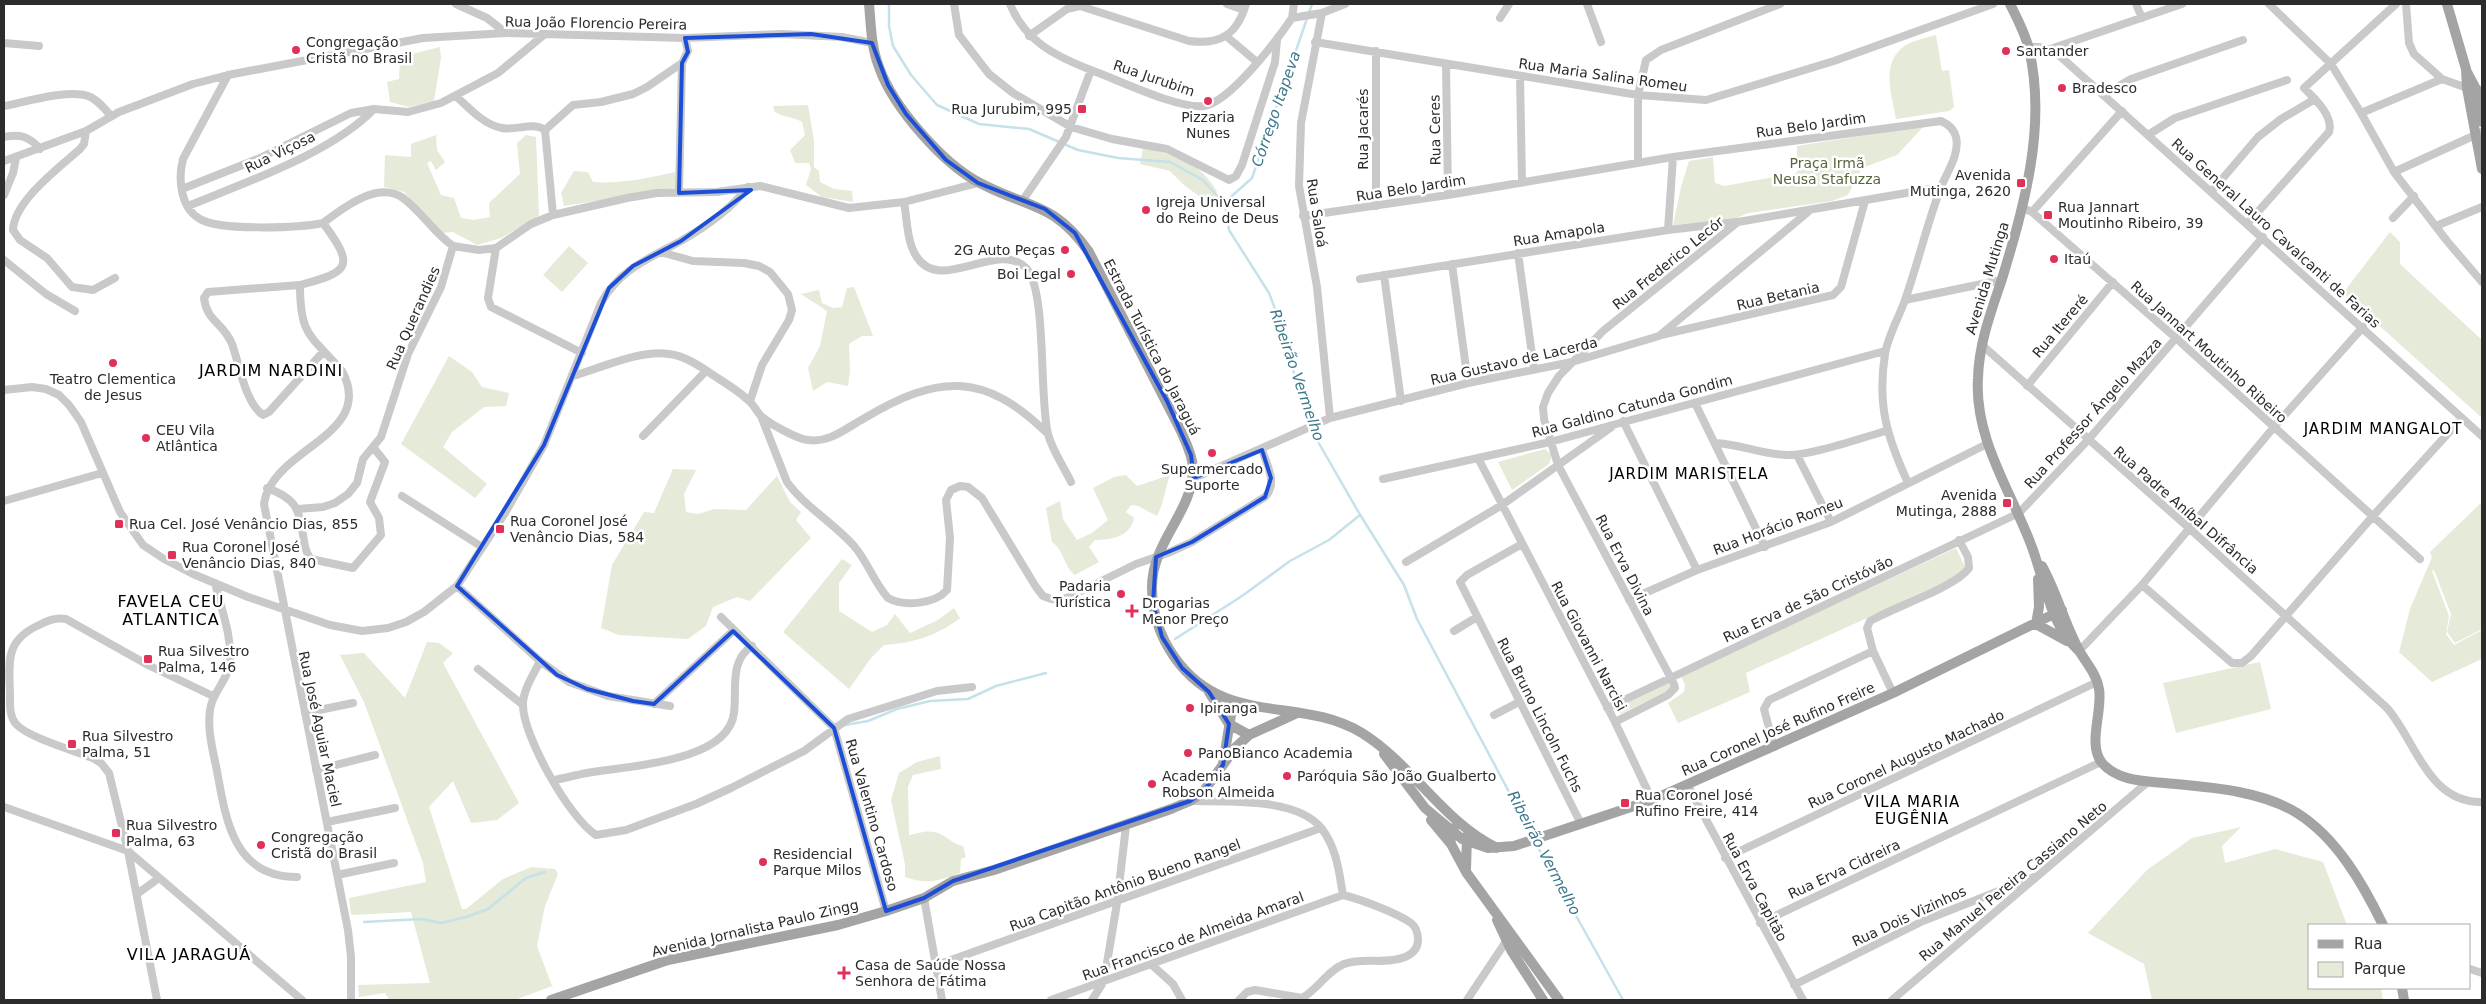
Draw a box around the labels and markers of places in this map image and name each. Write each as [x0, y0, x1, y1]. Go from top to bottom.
place label: Congregação Cristã no Brasil [306, 34, 412, 66]
place label: Santander [2016, 43, 2089, 59]
marker: Congregação Cristã no Brasil [290, 44, 302, 56]
marker: Santander [2000, 45, 2012, 57]
place label: Bradesco [2072, 80, 2137, 96]
marker: Bradesco [2056, 82, 2068, 94]
marker: Pizzaria Nunes [1202, 95, 1214, 107]
place label: Rua Jurubim, 995 [951, 101, 1072, 117]
marker: Rua Jurubim, 995 [1076, 103, 1088, 115]
place label: Pizzaria Nunes [1181, 109, 1235, 141]
place label: Avenida Mutinga, 2620 [1910, 167, 2011, 199]
marker: Avenida Mutinga, 2620 [2015, 177, 2027, 189]
place label: Igreja Universal do Reino de Deus [1156, 194, 1279, 226]
place label: Rua Jannart Moutinho Ribeiro, 39 [2058, 199, 2203, 231]
marker: Igreja Universal do Reino de Deus [1140, 204, 1152, 216]
marker: Rua Jannart Moutinho Ribeiro, 39 [2042, 209, 2054, 221]
place label: 2G Auto Peças [954, 242, 1055, 258]
marker: 2G Auto Peças [1059, 244, 1071, 256]
place label: Itaú [2064, 251, 2091, 267]
marker: Itaú [2048, 253, 2060, 265]
place label: Boi Legal [997, 266, 1061, 282]
marker: Boi Legal [1065, 268, 1077, 280]
marker: Teatro Clementica de Jesus [107, 357, 119, 369]
place label: Teatro Clementica de Jesus [49, 371, 176, 403]
place label: CEU Vila Atlântica [156, 422, 218, 454]
marker: CEU Vila Atlântica [140, 432, 152, 444]
marker: Supermercado Suporte [1206, 447, 1218, 459]
place label: Supermercado Suporte [1161, 461, 1263, 493]
place label: Avenida Mutinga, 2888 [1896, 487, 1997, 519]
marker: Avenida Mutinga, 2888 [2001, 497, 2013, 509]
place label: Rua Coronel José Venâncio Dias, 584 [510, 513, 644, 545]
place label: Rua Cel. José Venâncio Dias, 855 [129, 516, 358, 532]
marker: Rua Cel. José Venâncio Dias, 855 [113, 518, 125, 530]
marker: Rua Coronel José Venâncio Dias, 584 [494, 523, 506, 535]
place label: Rua Coronel José Venâncio Dias, 840 [182, 539, 316, 571]
marker: Rua Coronel José Venâncio Dias, 840 [166, 549, 178, 561]
place label: Padaria Turística [1052, 578, 1111, 610]
marker: Padaria Turística [1115, 588, 1127, 600]
place label: Drogarias Menor Preço [1142, 595, 1229, 627]
marker: Drogarias Menor Preço [1126, 605, 1138, 617]
place label: Rua Silvestro Palma, 146 [158, 643, 249, 675]
marker: Rua Silvestro Palma, 146 [142, 653, 154, 665]
place label: Ipiranga [1200, 700, 1258, 716]
marker: Ipiranga [1184, 702, 1196, 714]
place label: Rua Silvestro Palma, 51 [82, 728, 173, 760]
marker: Rua Silvestro Palma, 51 [66, 738, 78, 750]
place label: PanoBianco Academia [1198, 745, 1353, 761]
marker: PanoBianco Academia [1182, 747, 1194, 759]
place label: Academia Robson Almeida [1162, 768, 1275, 800]
place label: Paróquia São João Gualberto [1297, 768, 1496, 784]
marker: Paróquia São João Gualberto [1281, 770, 1293, 782]
marker: Academia Robson Almeida [1146, 778, 1158, 790]
place label: Rua Coronel José Rufino Freire, 414 [1635, 787, 1758, 819]
marker: Rua Coronel José Rufino Freire, 414 [1619, 797, 1631, 809]
place label: Rua Silvestro Palma, 63 [126, 817, 217, 849]
marker: Rua Silvestro Palma, 63 [110, 827, 122, 839]
place label: Congregação Cristã do Brasil [271, 829, 377, 861]
marker: Congregação Cristã do Brasil [255, 839, 267, 851]
place label: Residencial Parque Milos [773, 846, 861, 878]
marker: Residencial Parque Milos [757, 856, 769, 868]
place label: Casa de Saúde Nossa Senhora de Fátima [855, 957, 1006, 989]
marker: Casa de Saúde Nossa Senhora de Fátima [837, 966, 851, 980]

